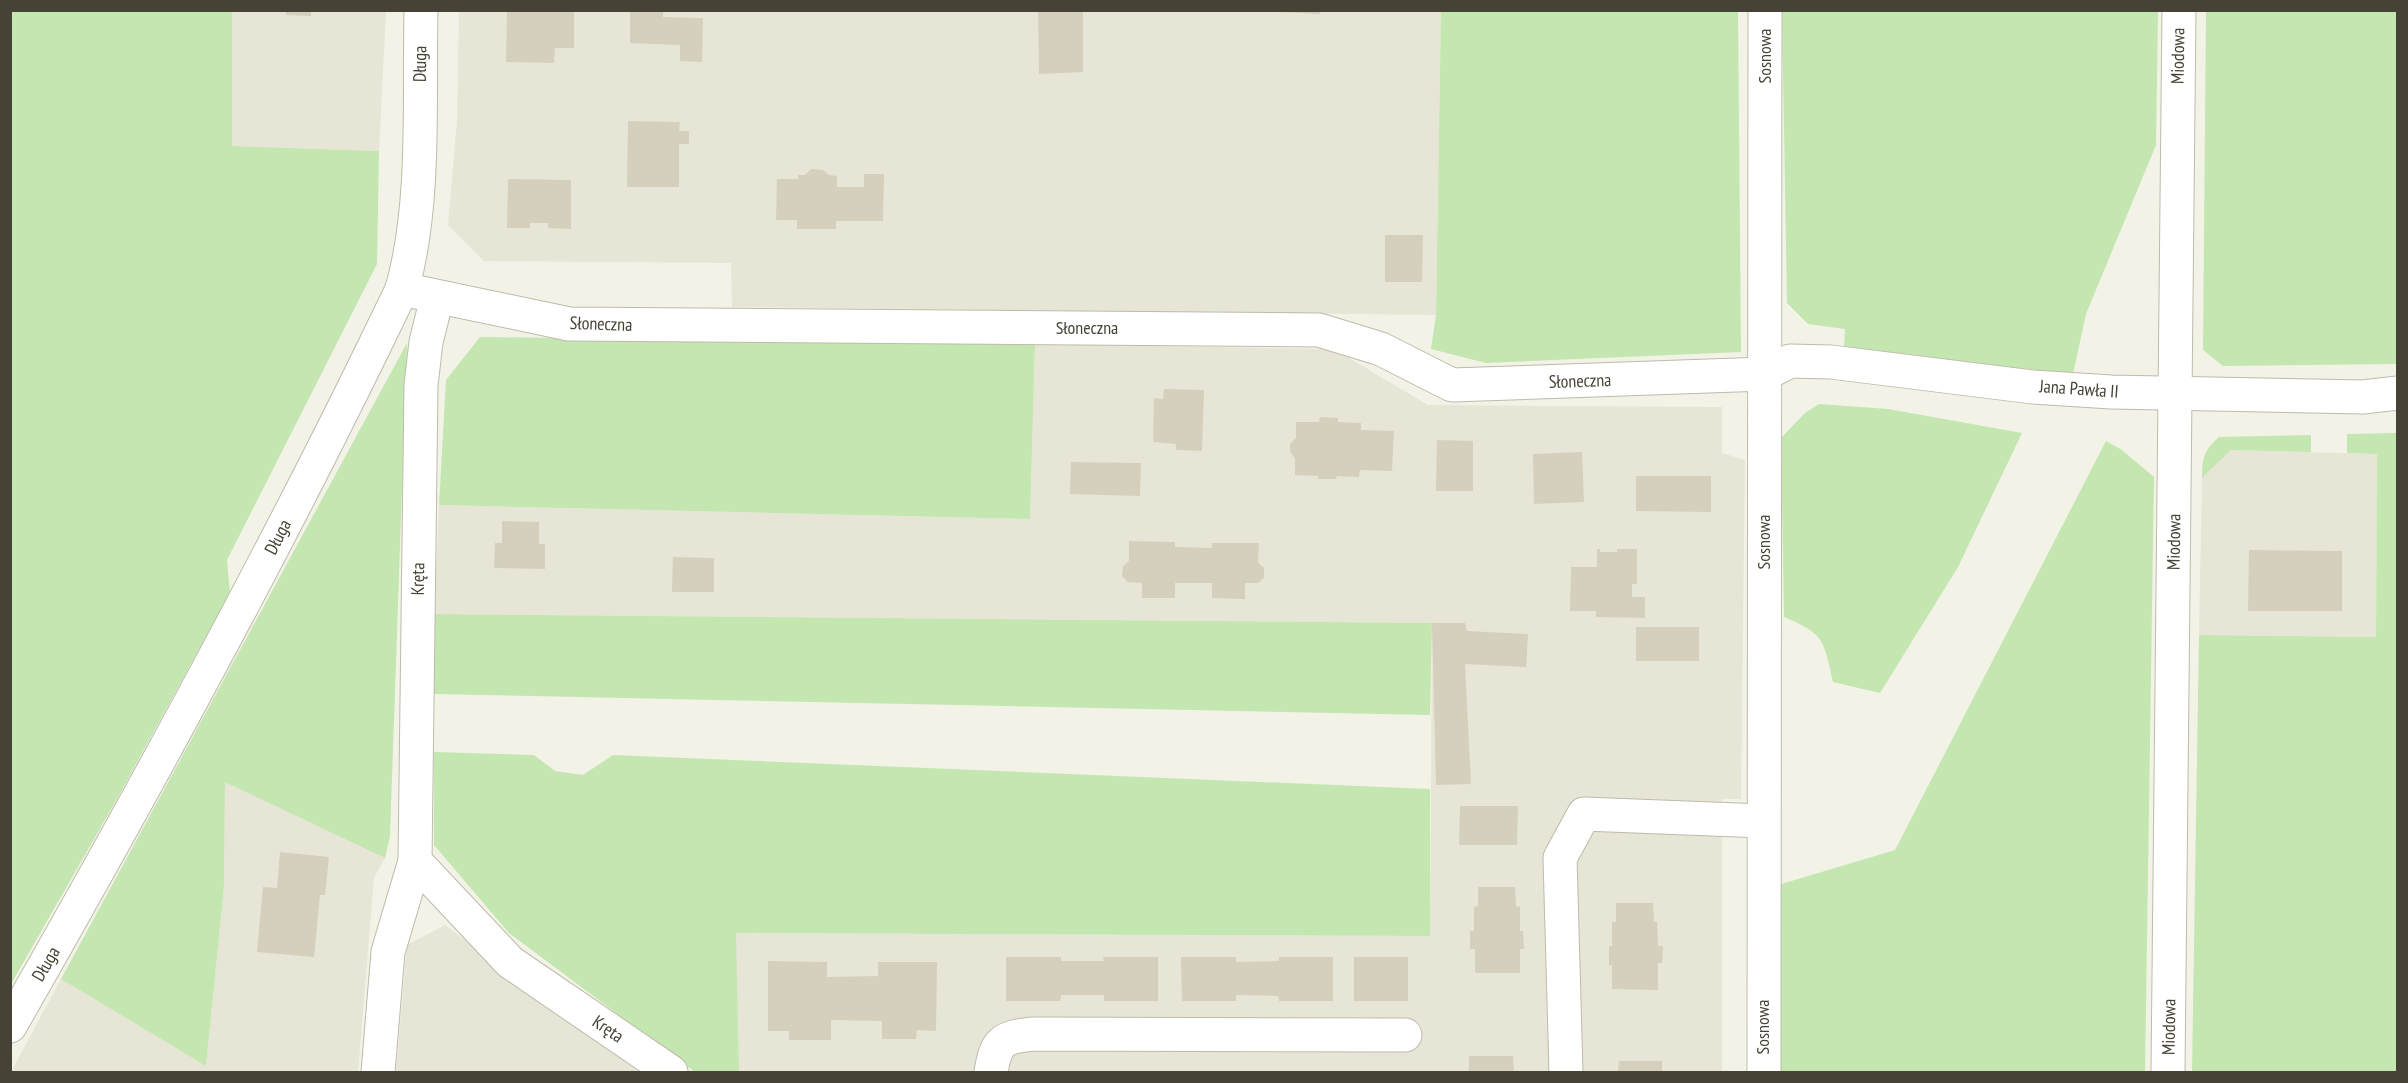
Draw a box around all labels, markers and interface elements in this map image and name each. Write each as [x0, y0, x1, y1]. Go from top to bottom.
street label: Miodowa [2166, 28, 2189, 84]
street label: Sosnowa [1753, 29, 1776, 83]
street label: Długa [408, 46, 431, 82]
street label: Słoneczna [569, 311, 633, 336]
street label: Słoneczna [1056, 316, 1118, 339]
street label: Słoneczna [1548, 368, 1612, 393]
street label: Jana Pawła II [2038, 374, 2120, 403]
street label: Miodowa [2162, 514, 2185, 570]
street label: Długa [259, 515, 296, 558]
street label: Sosnowa [1752, 515, 1775, 569]
street label: Kręta [406, 562, 429, 596]
street label: Długa [26, 942, 65, 985]
street label: Miodowa [2157, 999, 2180, 1055]
street label: Sosnowa [1751, 1000, 1774, 1054]
street label: Kręta [588, 1010, 628, 1047]

